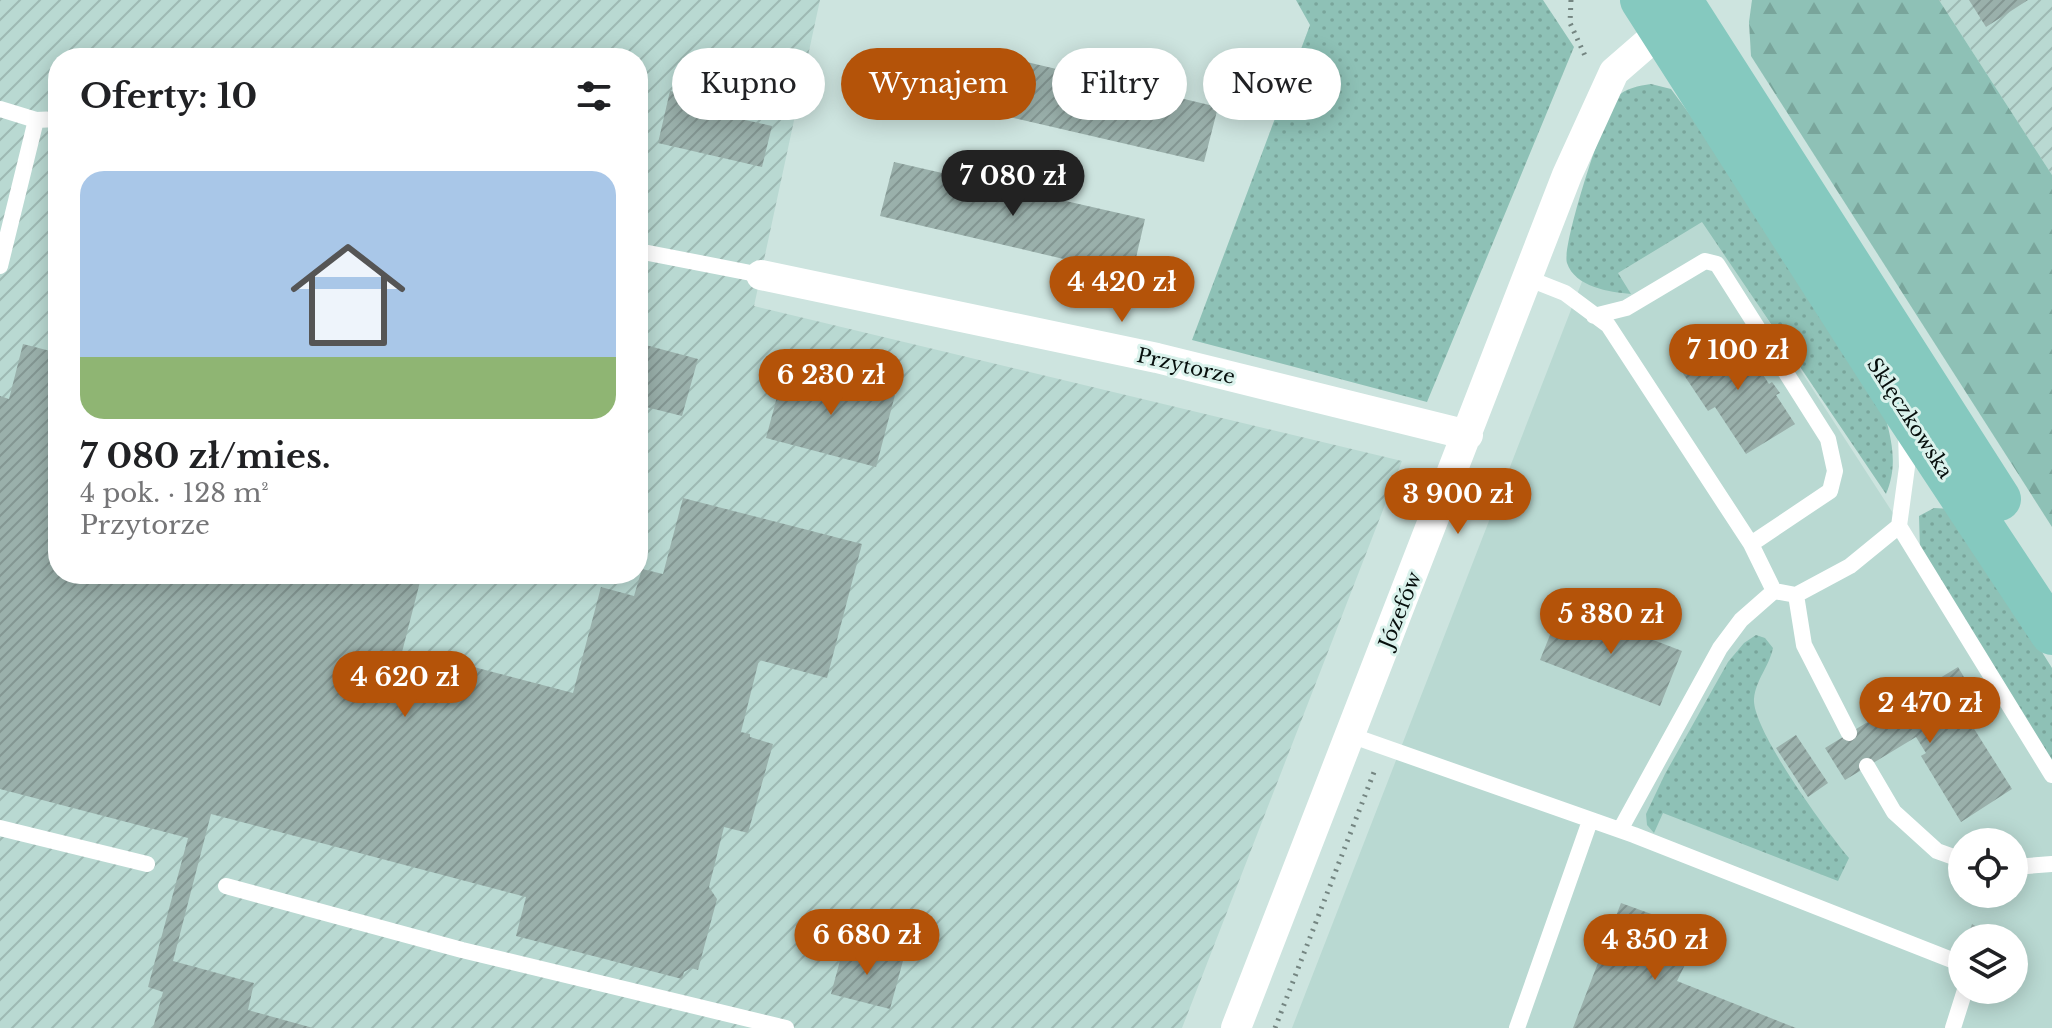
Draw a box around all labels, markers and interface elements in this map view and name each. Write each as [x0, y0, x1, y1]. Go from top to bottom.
chip: Kupno [672, 48, 825, 120]
chip: Wynajem [841, 48, 1036, 120]
chip: Filtry [1052, 48, 1187, 120]
chip: Nowe [1203, 48, 1341, 120]
icon: filters [572, 74, 616, 118]
text: Oferty: 10 [80, 75, 257, 117]
pin: 7 080 zł [930, 150, 1096, 218]
text: 7 080 zł [959, 160, 1067, 192]
icon: home [276, 223, 420, 367]
pin: 4 420 zł [1039, 256, 1205, 324]
text: 4 420 zł [1068, 266, 1176, 298]
pin: 7 100 zł [1655, 324, 1821, 392]
text: 7 100 zł [1687, 334, 1789, 366]
street label: Przytorze [1135, 343, 1237, 389]
pin: 6 230 zł [748, 349, 914, 417]
street label: Sklęczkowska [1862, 353, 1958, 483]
text: 6 230 zł [777, 359, 885, 391]
text: 7 080 zł/mies. [80, 435, 331, 477]
pin: 3 900 zł [1375, 468, 1541, 536]
text: 4 pok. · 128 m² [80, 477, 269, 509]
text: 3 900 zł [1402, 478, 1514, 510]
text: Przytorze [80, 509, 210, 541]
street label: Józefów [1373, 568, 1426, 655]
pin: 5 380 zł [1528, 588, 1694, 656]
text: 5 380 zł [1558, 598, 1664, 630]
pin: 4 620 zł [322, 651, 488, 719]
text: 4 620 zł [350, 661, 460, 693]
pin: 2 470 zł [1847, 677, 2013, 745]
text: 2 470 zł [1877, 687, 1983, 719]
map controls [1948, 828, 2028, 1004]
button: locate [1948, 828, 2028, 908]
pin: 6 680 zł [784, 909, 950, 977]
pin: 4 350 zł [1572, 914, 1738, 982]
text: 6 680 zł [812, 919, 922, 951]
text: 4 350 zł [1602, 924, 1708, 956]
button: layers [1948, 924, 2028, 1004]

